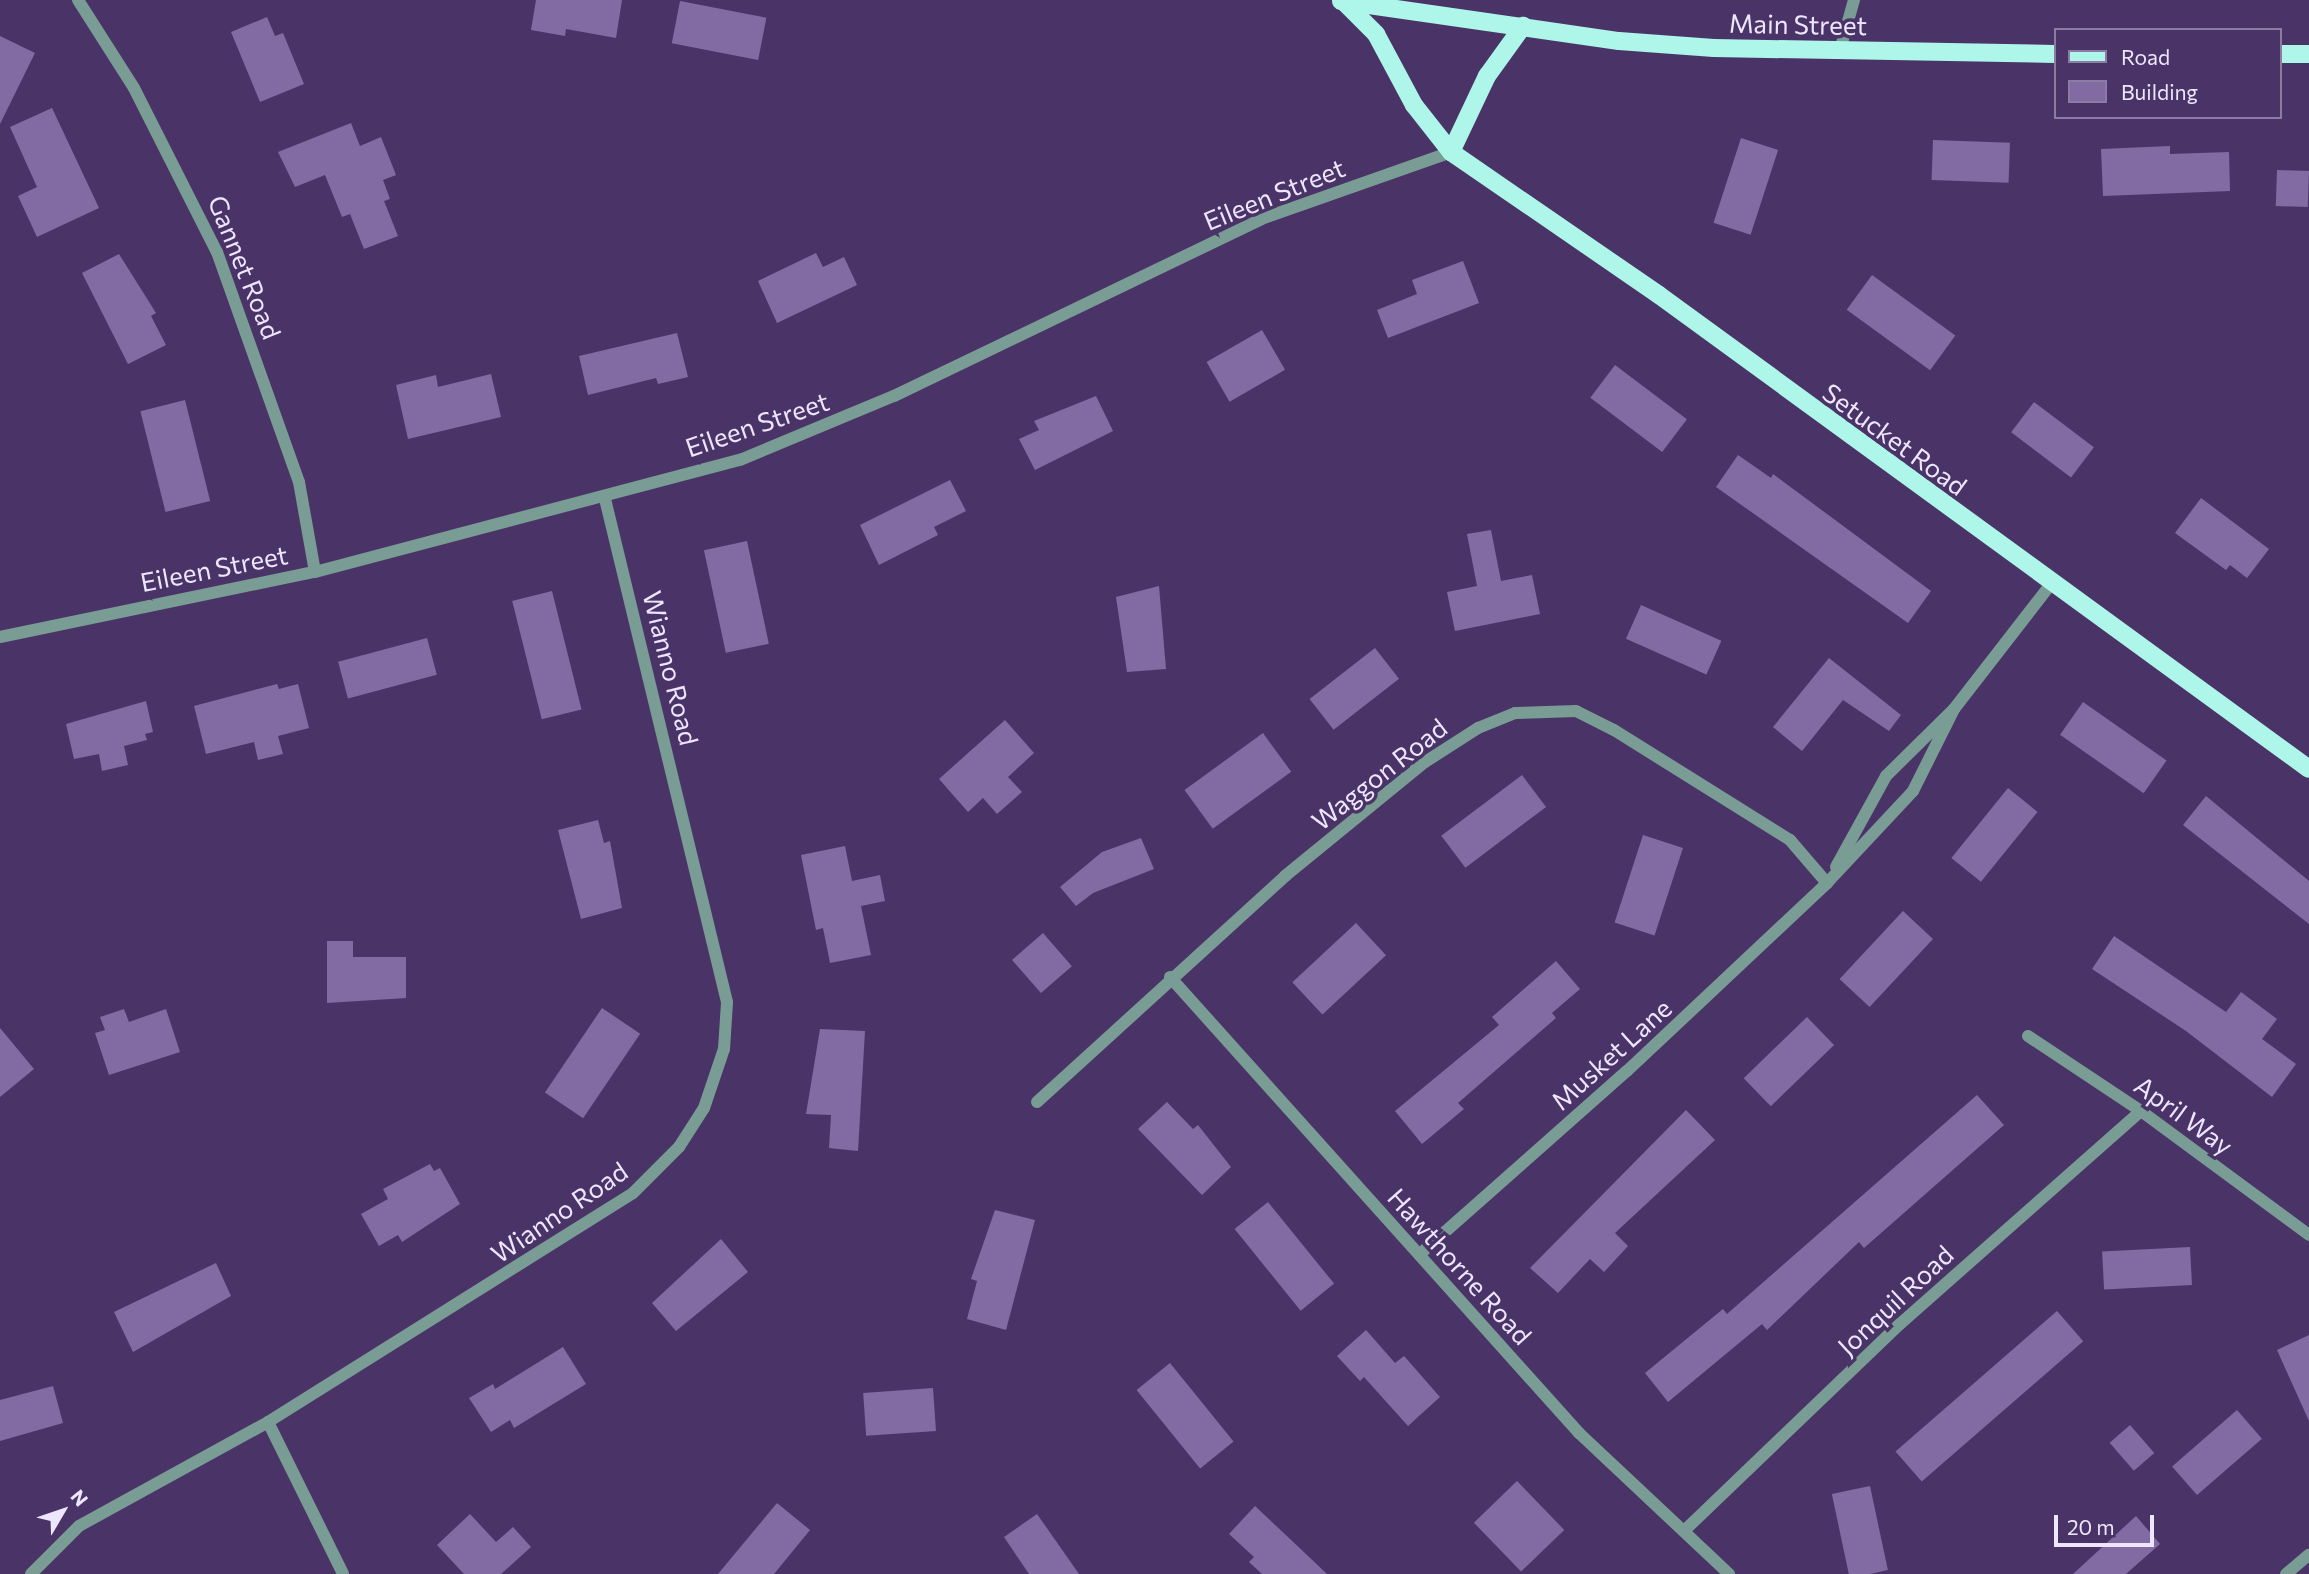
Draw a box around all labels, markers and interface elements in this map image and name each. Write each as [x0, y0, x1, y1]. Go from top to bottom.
street label: Main Street [1729, 7, 1867, 41]
legend [2054, 28, 2281, 119]
text: Road [2121, 44, 2170, 69]
text: Building [2121, 79, 2198, 104]
street label: Eileen Street [1199, 152, 1349, 236]
street label: Gannet Road [202, 191, 288, 343]
street label: Setucket Road [1817, 376, 1973, 502]
street label: Eileen Street [681, 385, 833, 463]
street label: Eileen Street [138, 538, 290, 598]
street label: Wianno Road [637, 588, 705, 748]
street label: Waggon Road [1305, 712, 1453, 836]
street label: Musket Lane [1544, 992, 1678, 1116]
street label: April Way [2129, 1069, 2239, 1161]
street label: Wianno Road [485, 1155, 633, 1269]
street label: Hawthorne Road [1382, 1181, 1538, 1351]
street label: Jonquil Road [1831, 1239, 1959, 1361]
north arrow [28, 1476, 98, 1546]
text: N [66, 1485, 93, 1510]
scale bar [2057, 1500, 2157, 1544]
text: 20 m [2067, 1514, 2115, 1539]

